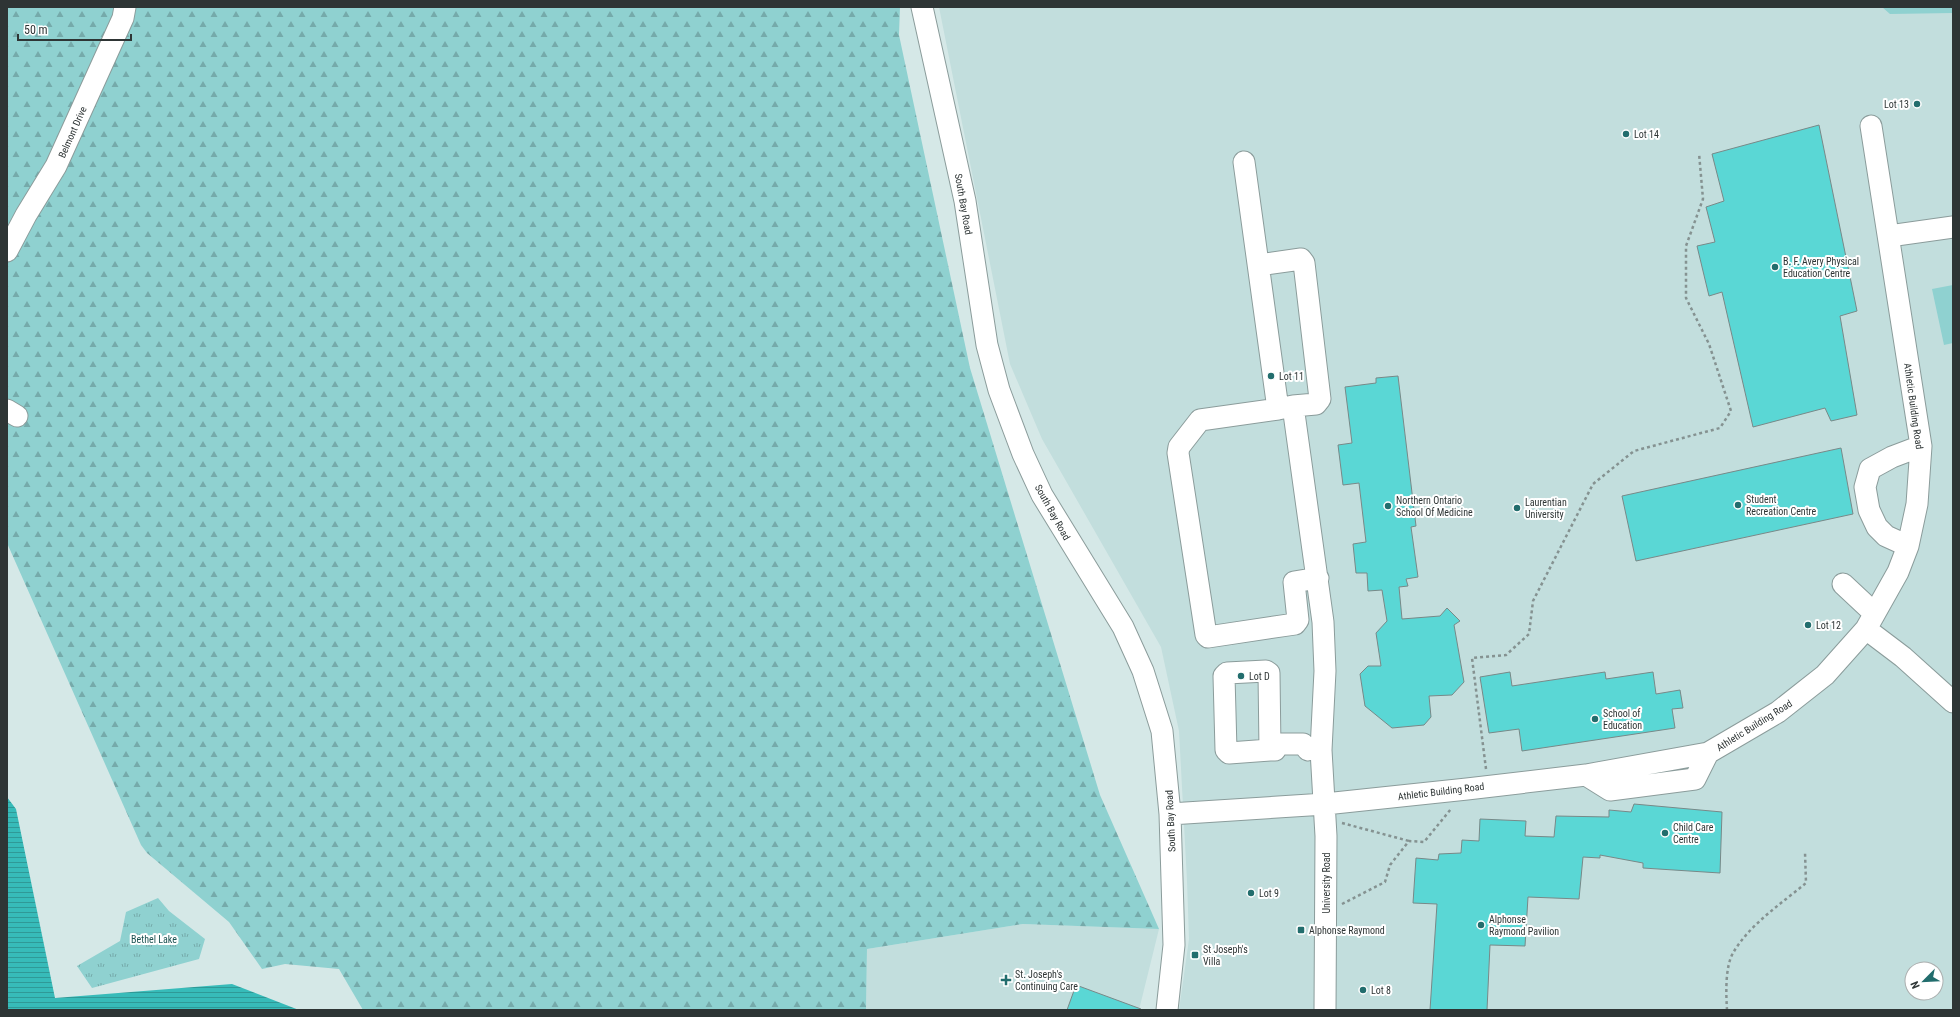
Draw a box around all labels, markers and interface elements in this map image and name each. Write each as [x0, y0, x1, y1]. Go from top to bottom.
scale bar [18, 16, 131, 42]
text: 50 m [24, 23, 48, 37]
place label: Lot 13 [1884, 99, 1909, 110]
marker: Lot 13 [1912, 99, 1922, 109]
street label: Belmont Drive [56, 105, 89, 160]
marker: Lot 14 [1621, 129, 1631, 139]
place label: Lot 14 [1634, 129, 1659, 140]
street label: South Bay Road [953, 173, 974, 236]
place label: B. F. Avery Physical Education Centre [1783, 256, 1859, 279]
marker: B. F. Avery Physical Education Centre [1770, 262, 1780, 272]
street label: Athletic Building Road [1902, 362, 1925, 450]
marker: Lot 11 [1266, 371, 1276, 381]
place label: Lot 11 [1279, 371, 1304, 382]
street label: South Bay Road [1033, 483, 1072, 542]
place label: Student Recreation Centre [1746, 494, 1817, 517]
place label: Northern Ontario School Of Medicine [1396, 495, 1473, 518]
place label: Laurentian University [1525, 497, 1567, 520]
marker: Student Recreation Centre [1733, 500, 1743, 510]
marker: Northern Ontario School Of Medicine [1383, 501, 1393, 511]
marker: Laurentian University [1512, 503, 1522, 513]
marker: Lot 12 [1803, 620, 1813, 630]
place label: Lot 12 [1816, 620, 1841, 631]
marker: Lot D [1236, 671, 1246, 681]
place label: Lot D [1249, 671, 1270, 682]
street label: Athletic Building Road [1714, 698, 1794, 753]
place label: School of Education [1603, 708, 1642, 731]
marker: School of Education [1590, 714, 1600, 724]
street label: Athletic Building Road [1397, 781, 1485, 802]
street label: South Bay Road [1163, 790, 1178, 852]
place label: Child Care Centre [1673, 822, 1714, 845]
marker: Child Care Centre [1660, 828, 1670, 838]
street label: University Road [1321, 852, 1332, 914]
marker: Lot 9 [1246, 888, 1256, 898]
place label: Lot 9 [1259, 888, 1279, 899]
place label: Alphonse Raymond Pavilion [1489, 914, 1559, 937]
marker: Alphonse Raymond Pavilion [1476, 920, 1486, 930]
marker: Alphonse Raymond [1296, 925, 1306, 935]
place label: Alphonse Raymond [1309, 925, 1385, 936]
park label: Bethel Lake [131, 934, 177, 945]
place label: St Joseph's Villa [1203, 944, 1248, 967]
marker: St Joseph's Villa [1190, 950, 1200, 960]
north arrow [1904, 961, 1944, 1001]
place label: St. Joseph's Continuing Care [1015, 969, 1078, 992]
marker: St. Joseph's Continuing Care [1000, 974, 1012, 986]
text: N [1908, 979, 1923, 991]
marker: Lot 8 [1358, 985, 1368, 995]
place label: Lot 8 [1371, 985, 1391, 996]

